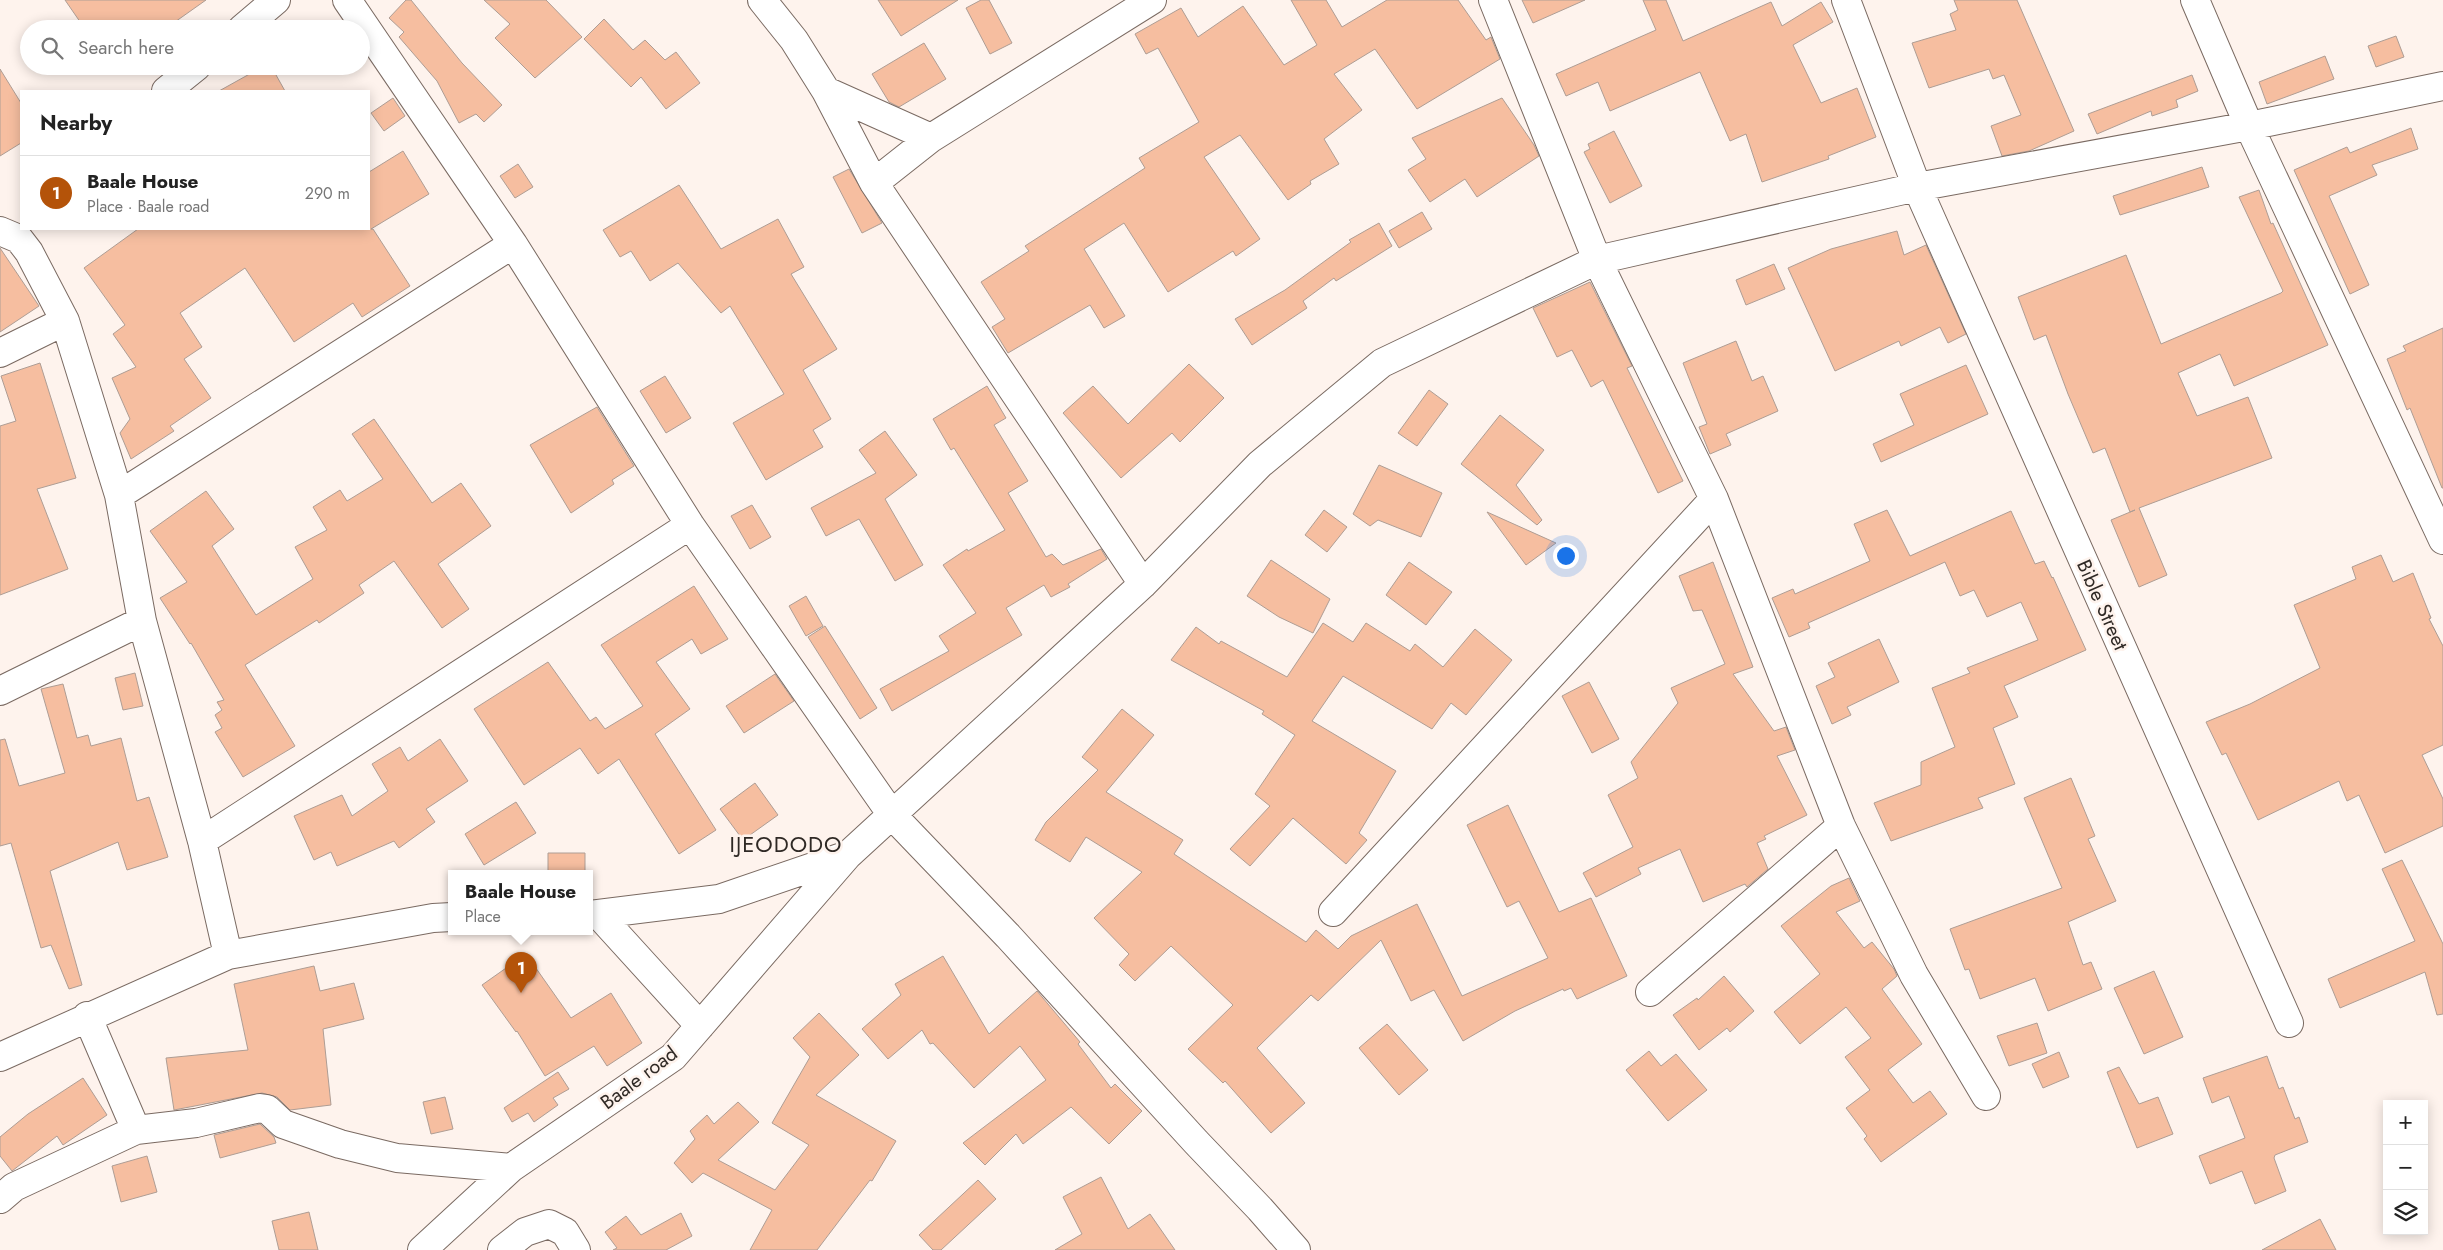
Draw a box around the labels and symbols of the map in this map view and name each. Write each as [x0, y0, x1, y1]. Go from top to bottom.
your location [1553, 543, 1579, 569]
street label: Bible Street [2069, 555, 2135, 655]
district label: IJEODODO [730, 828, 842, 860]
pin: 1 [505, 952, 537, 993]
street label: Baale road [594, 1039, 684, 1117]

